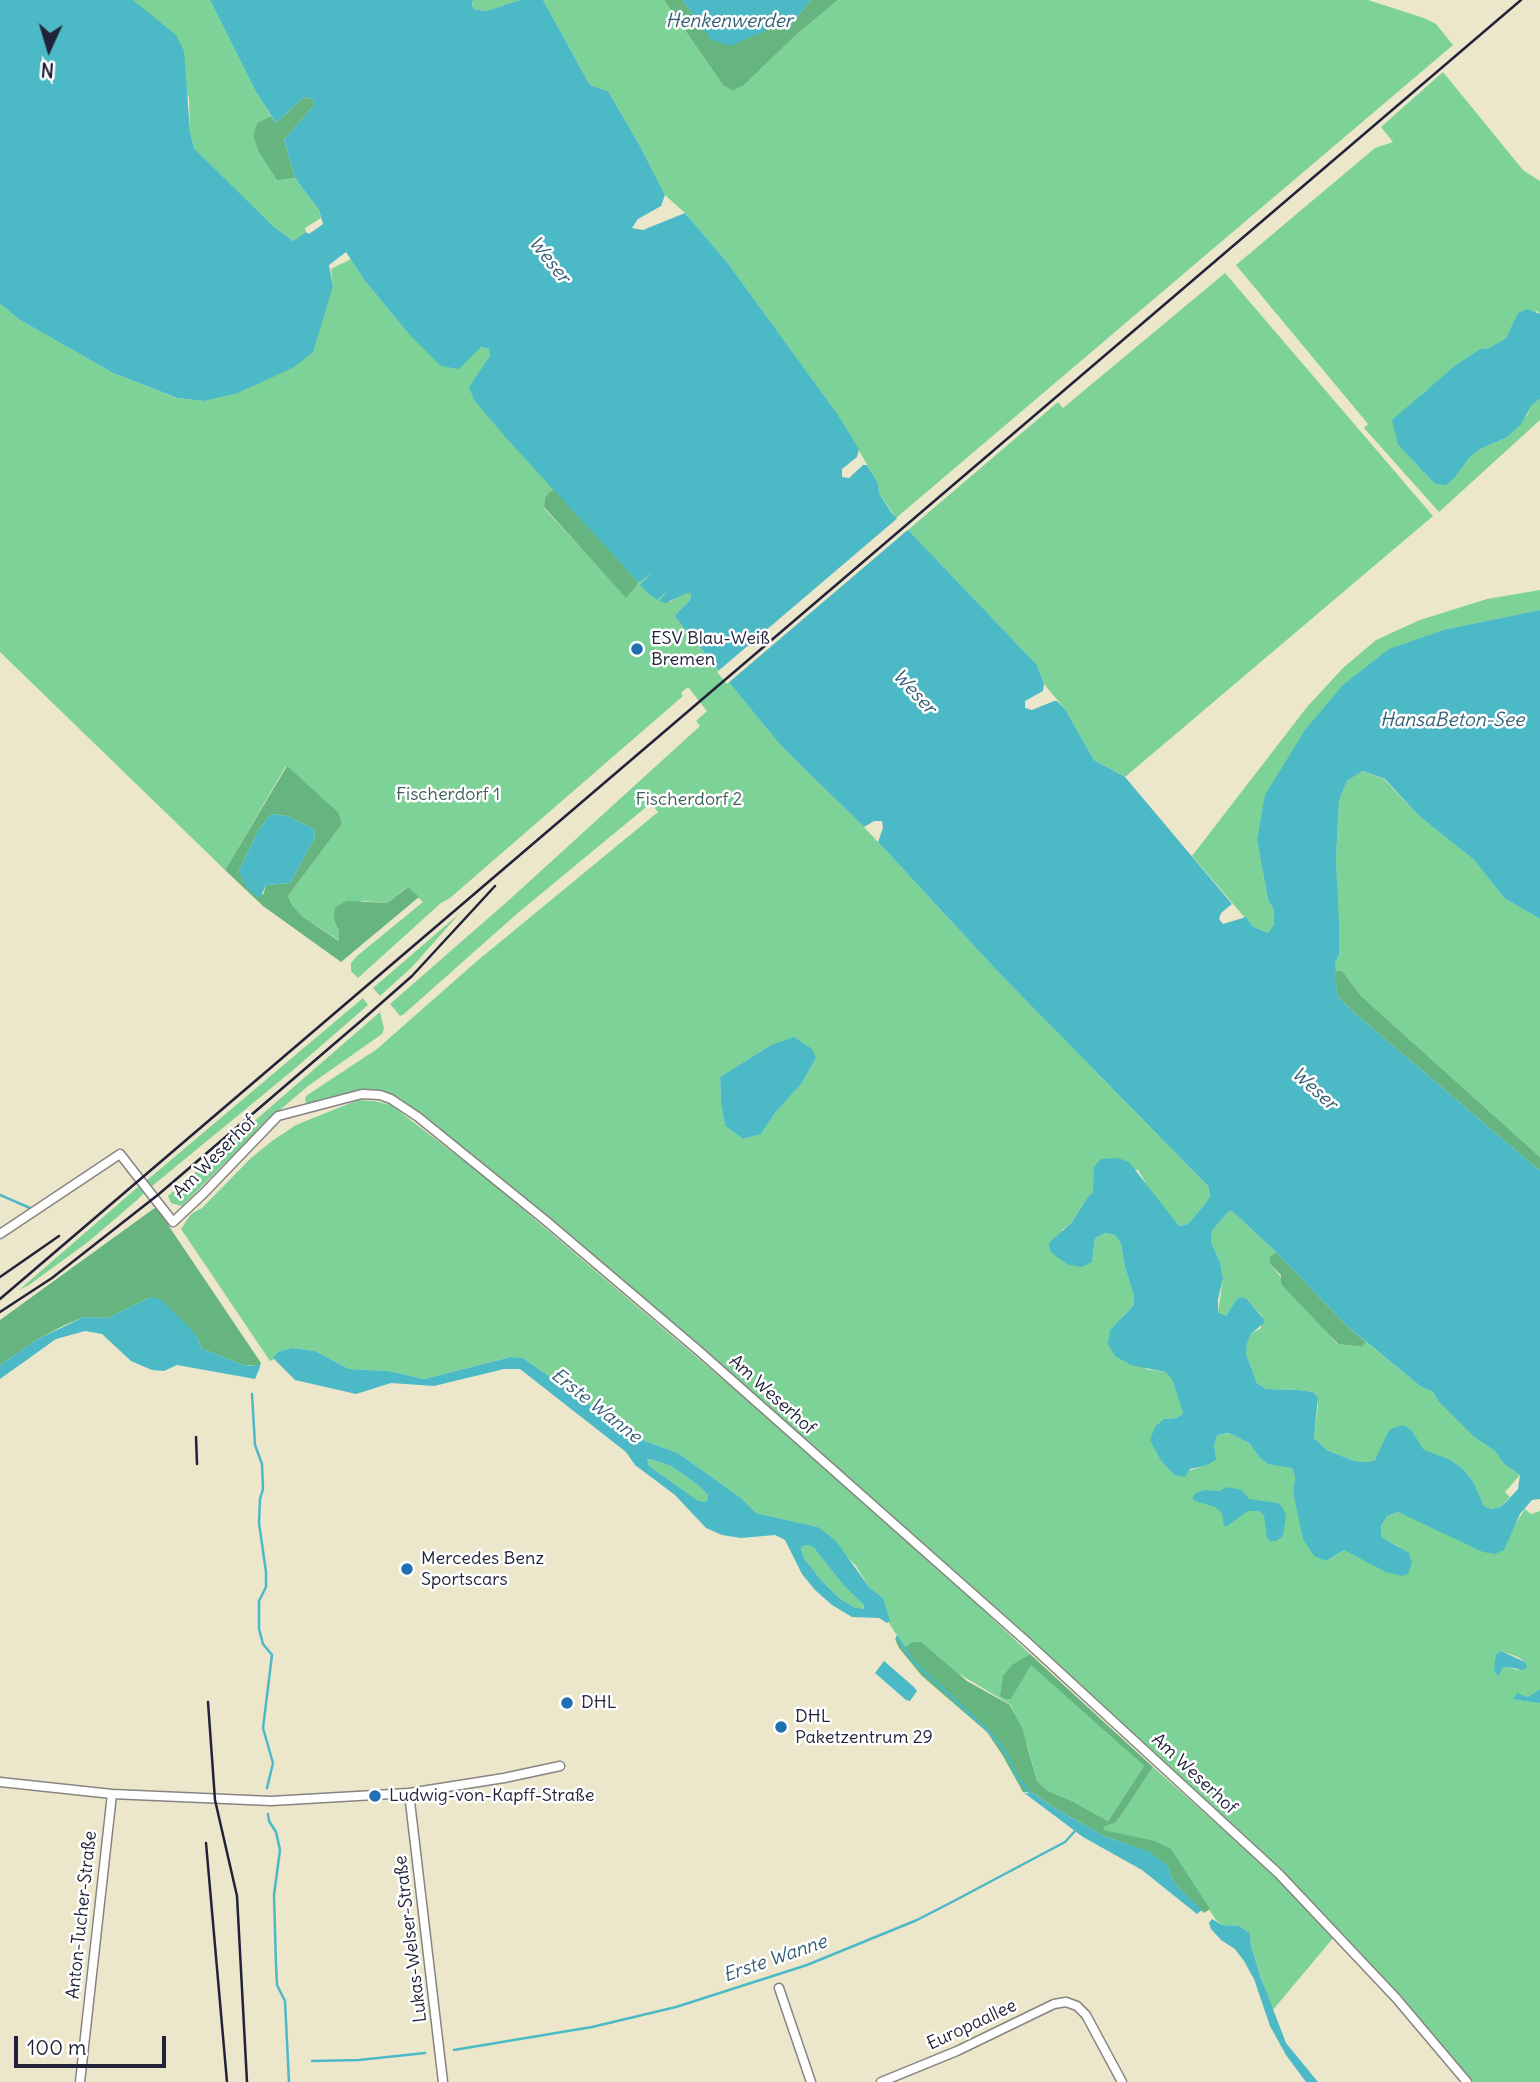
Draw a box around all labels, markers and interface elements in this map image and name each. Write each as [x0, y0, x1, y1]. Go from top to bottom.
water label: Henkenwerder [665, 11, 793, 33]
north arrow [14, 14, 84, 84]
text: N [40, 58, 55, 82]
water label: Weser [523, 232, 575, 288]
place label: ESV Blau-Weiß Bremen [651, 628, 770, 670]
marker: ESV Blau-Weiß Bremen [629, 641, 645, 657]
water label: Weser [887, 665, 941, 719]
water label: HansaBeton-See [1380, 710, 1524, 732]
park label: Fischerdorf 1 [396, 784, 500, 806]
park label: Fischerdorf 2 [636, 789, 742, 811]
water label: Weser [1287, 1063, 1341, 1115]
street label: Am Weserhof [169, 1111, 261, 1203]
street label: Am Weserhof [724, 1351, 820, 1439]
water label: Erste Wanne [546, 1364, 646, 1448]
place label: Mercedes Benz Sportscars [421, 1548, 544, 1590]
marker: Mercedes Benz Sportscars [399, 1561, 415, 1577]
place label: DHL [581, 1692, 616, 1714]
marker: DHL [559, 1695, 575, 1711]
place label: DHL Paketzentrum 29 [795, 1706, 933, 1748]
marker: DHL Paketzentrum 29 [773, 1719, 789, 1735]
street label: Am Weserhof [1147, 1729, 1241, 1819]
place label: Ludwig-von-Kapff-Straße [389, 1785, 594, 1807]
marker: Ludwig-von-Kapff-Straße [367, 1788, 383, 1804]
street label: Anton-Tucher-Straße [62, 1830, 102, 2000]
street label: Lukas-Welser-Straße [390, 1854, 432, 2024]
water label: Erste Wanne [720, 1931, 830, 1987]
street label: Europaallee [924, 1995, 1020, 2055]
scale bar [18, 2022, 170, 2066]
text: 100 m [27, 2034, 86, 2061]

